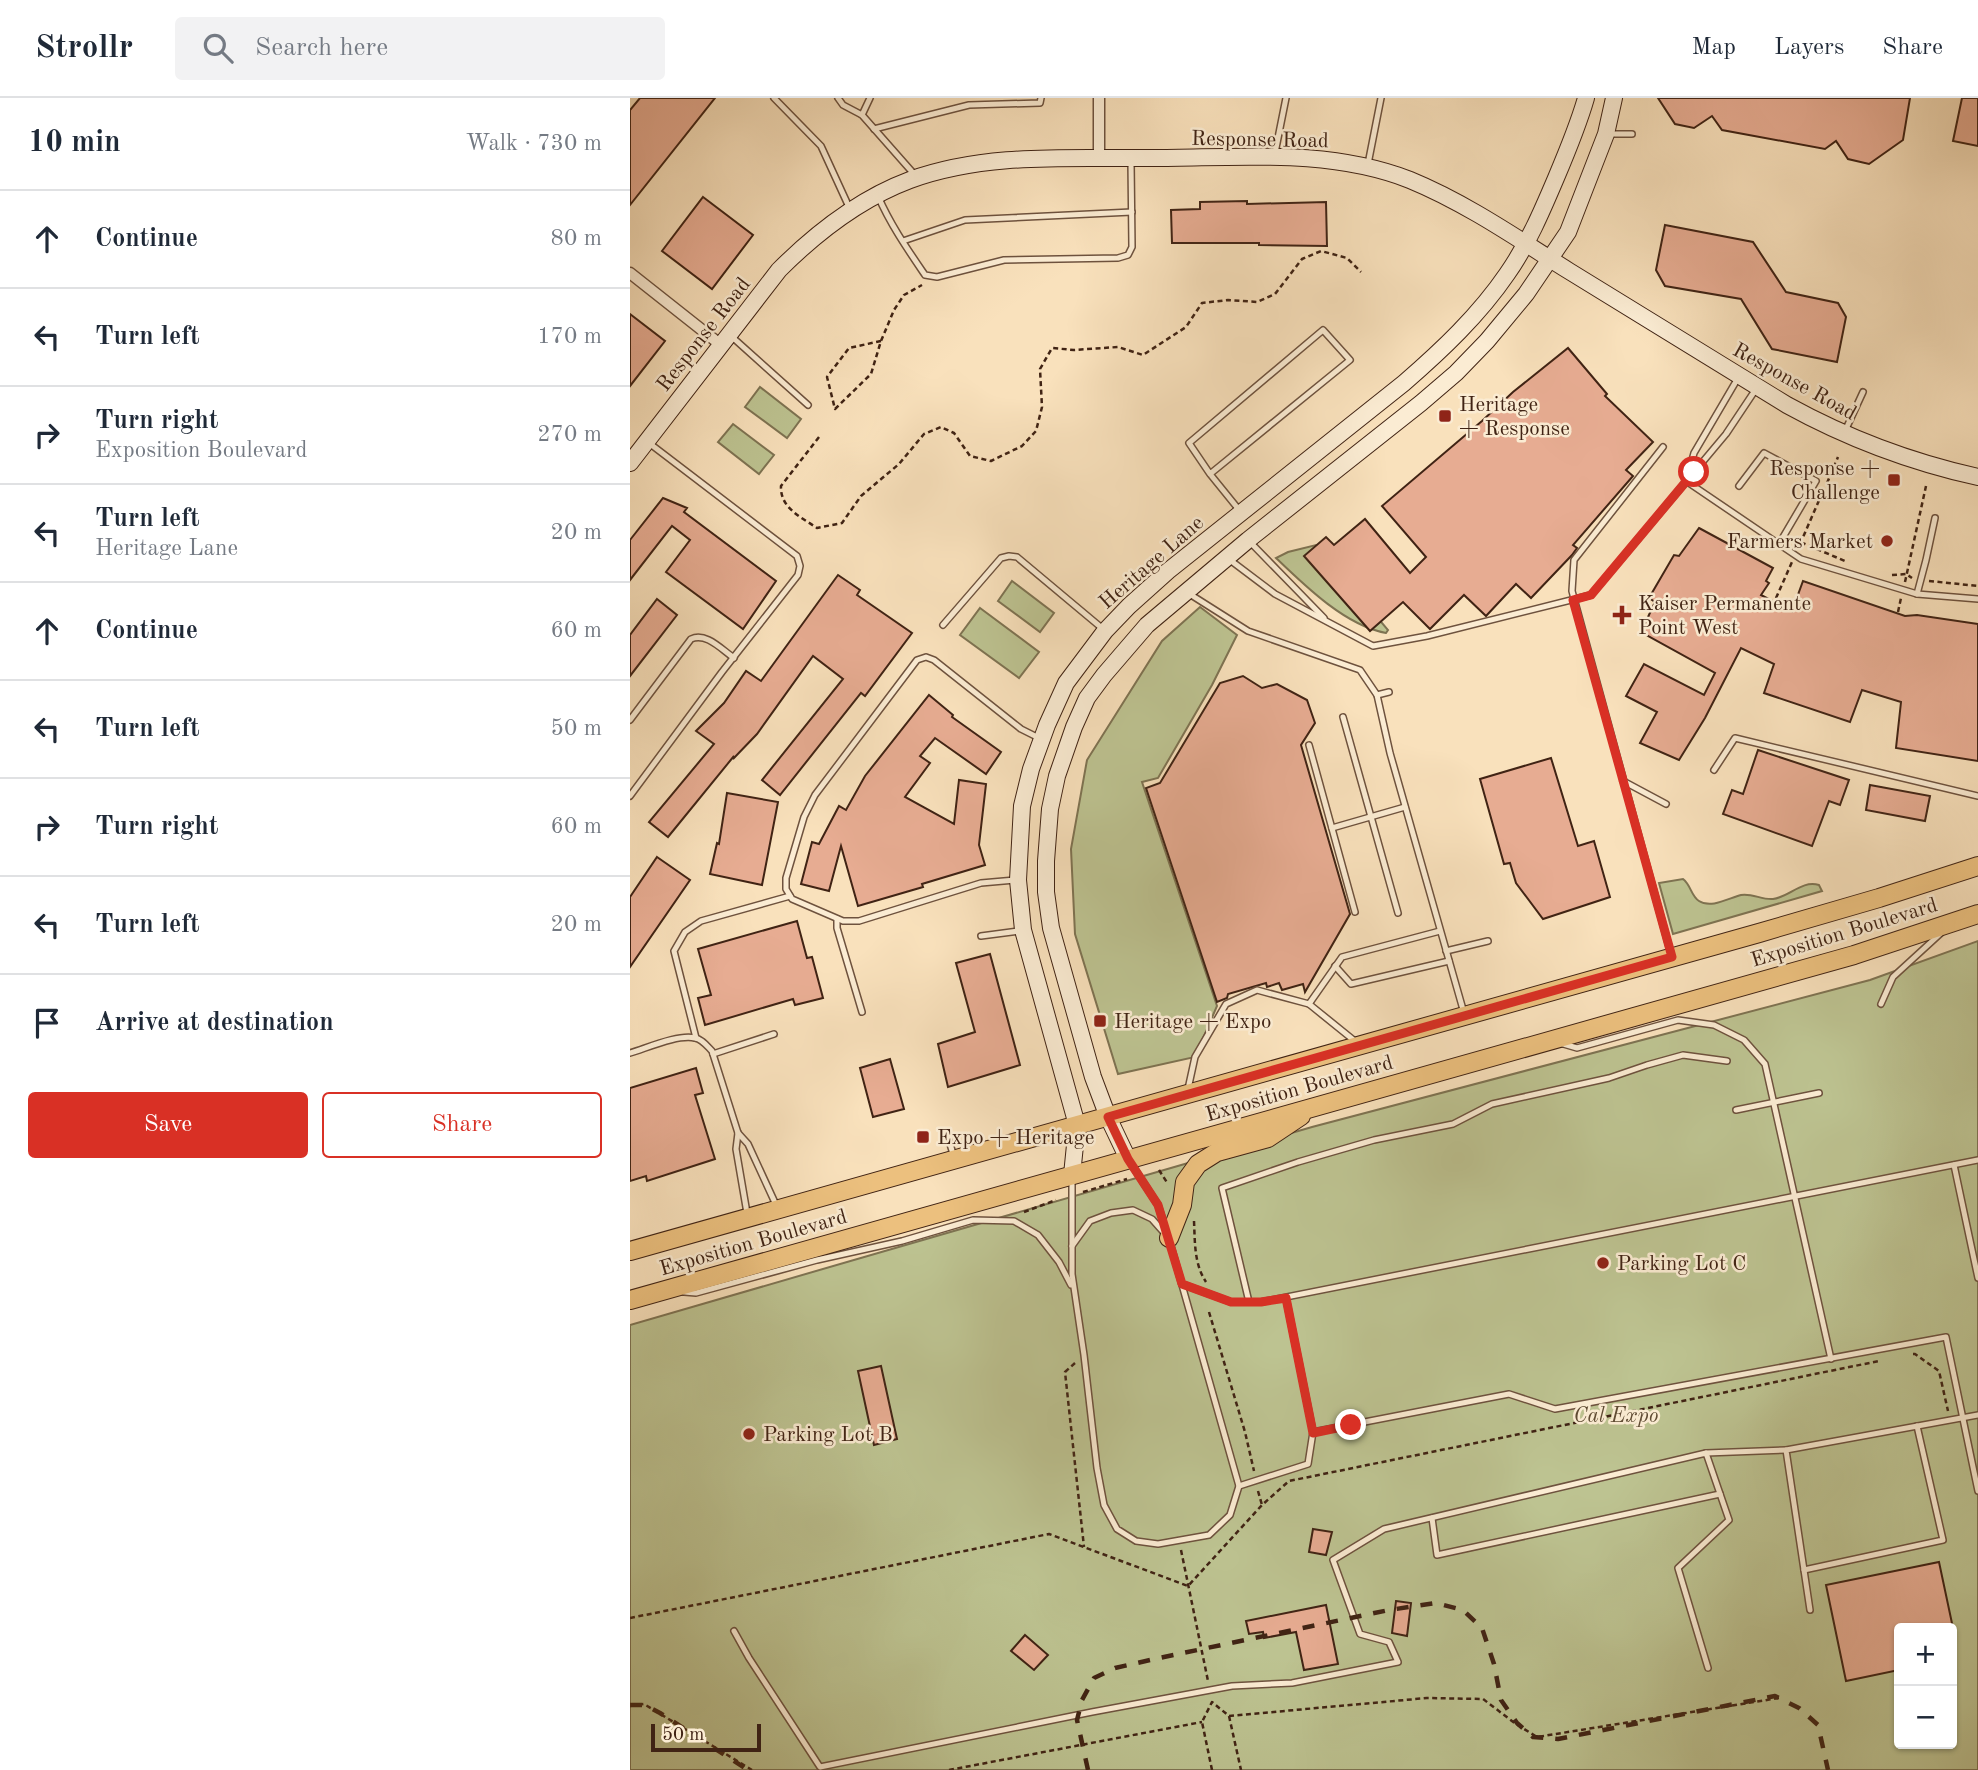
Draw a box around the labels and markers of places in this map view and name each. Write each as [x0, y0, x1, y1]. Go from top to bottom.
place label: Heritage + Response [1459, 395, 1570, 440]
marker: Heritage + Response [1437, 408, 1453, 424]
place label: Response + Challenge [1769, 459, 1880, 504]
marker: Response + Challenge [1886, 472, 1902, 488]
place label: Farmers Market [1727, 532, 1873, 553]
marker: Farmers Market [1879, 533, 1895, 549]
place label: Kaiser Permanente Point West [1638, 594, 1811, 639]
marker: Kaiser Permanente Point West [1612, 605, 1632, 625]
place label: Heritage + Expo [1114, 1012, 1271, 1033]
marker: Heritage + Expo [1092, 1013, 1108, 1029]
place label: Expo + Heritage [937, 1128, 1094, 1149]
marker: Expo + Heritage [915, 1129, 931, 1145]
place label: Parking Lot C [1617, 1254, 1746, 1275]
marker: Parking Lot C [1595, 1255, 1611, 1271]
place label: Parking Lot B [763, 1425, 893, 1446]
marker: Parking Lot B [741, 1426, 757, 1442]

